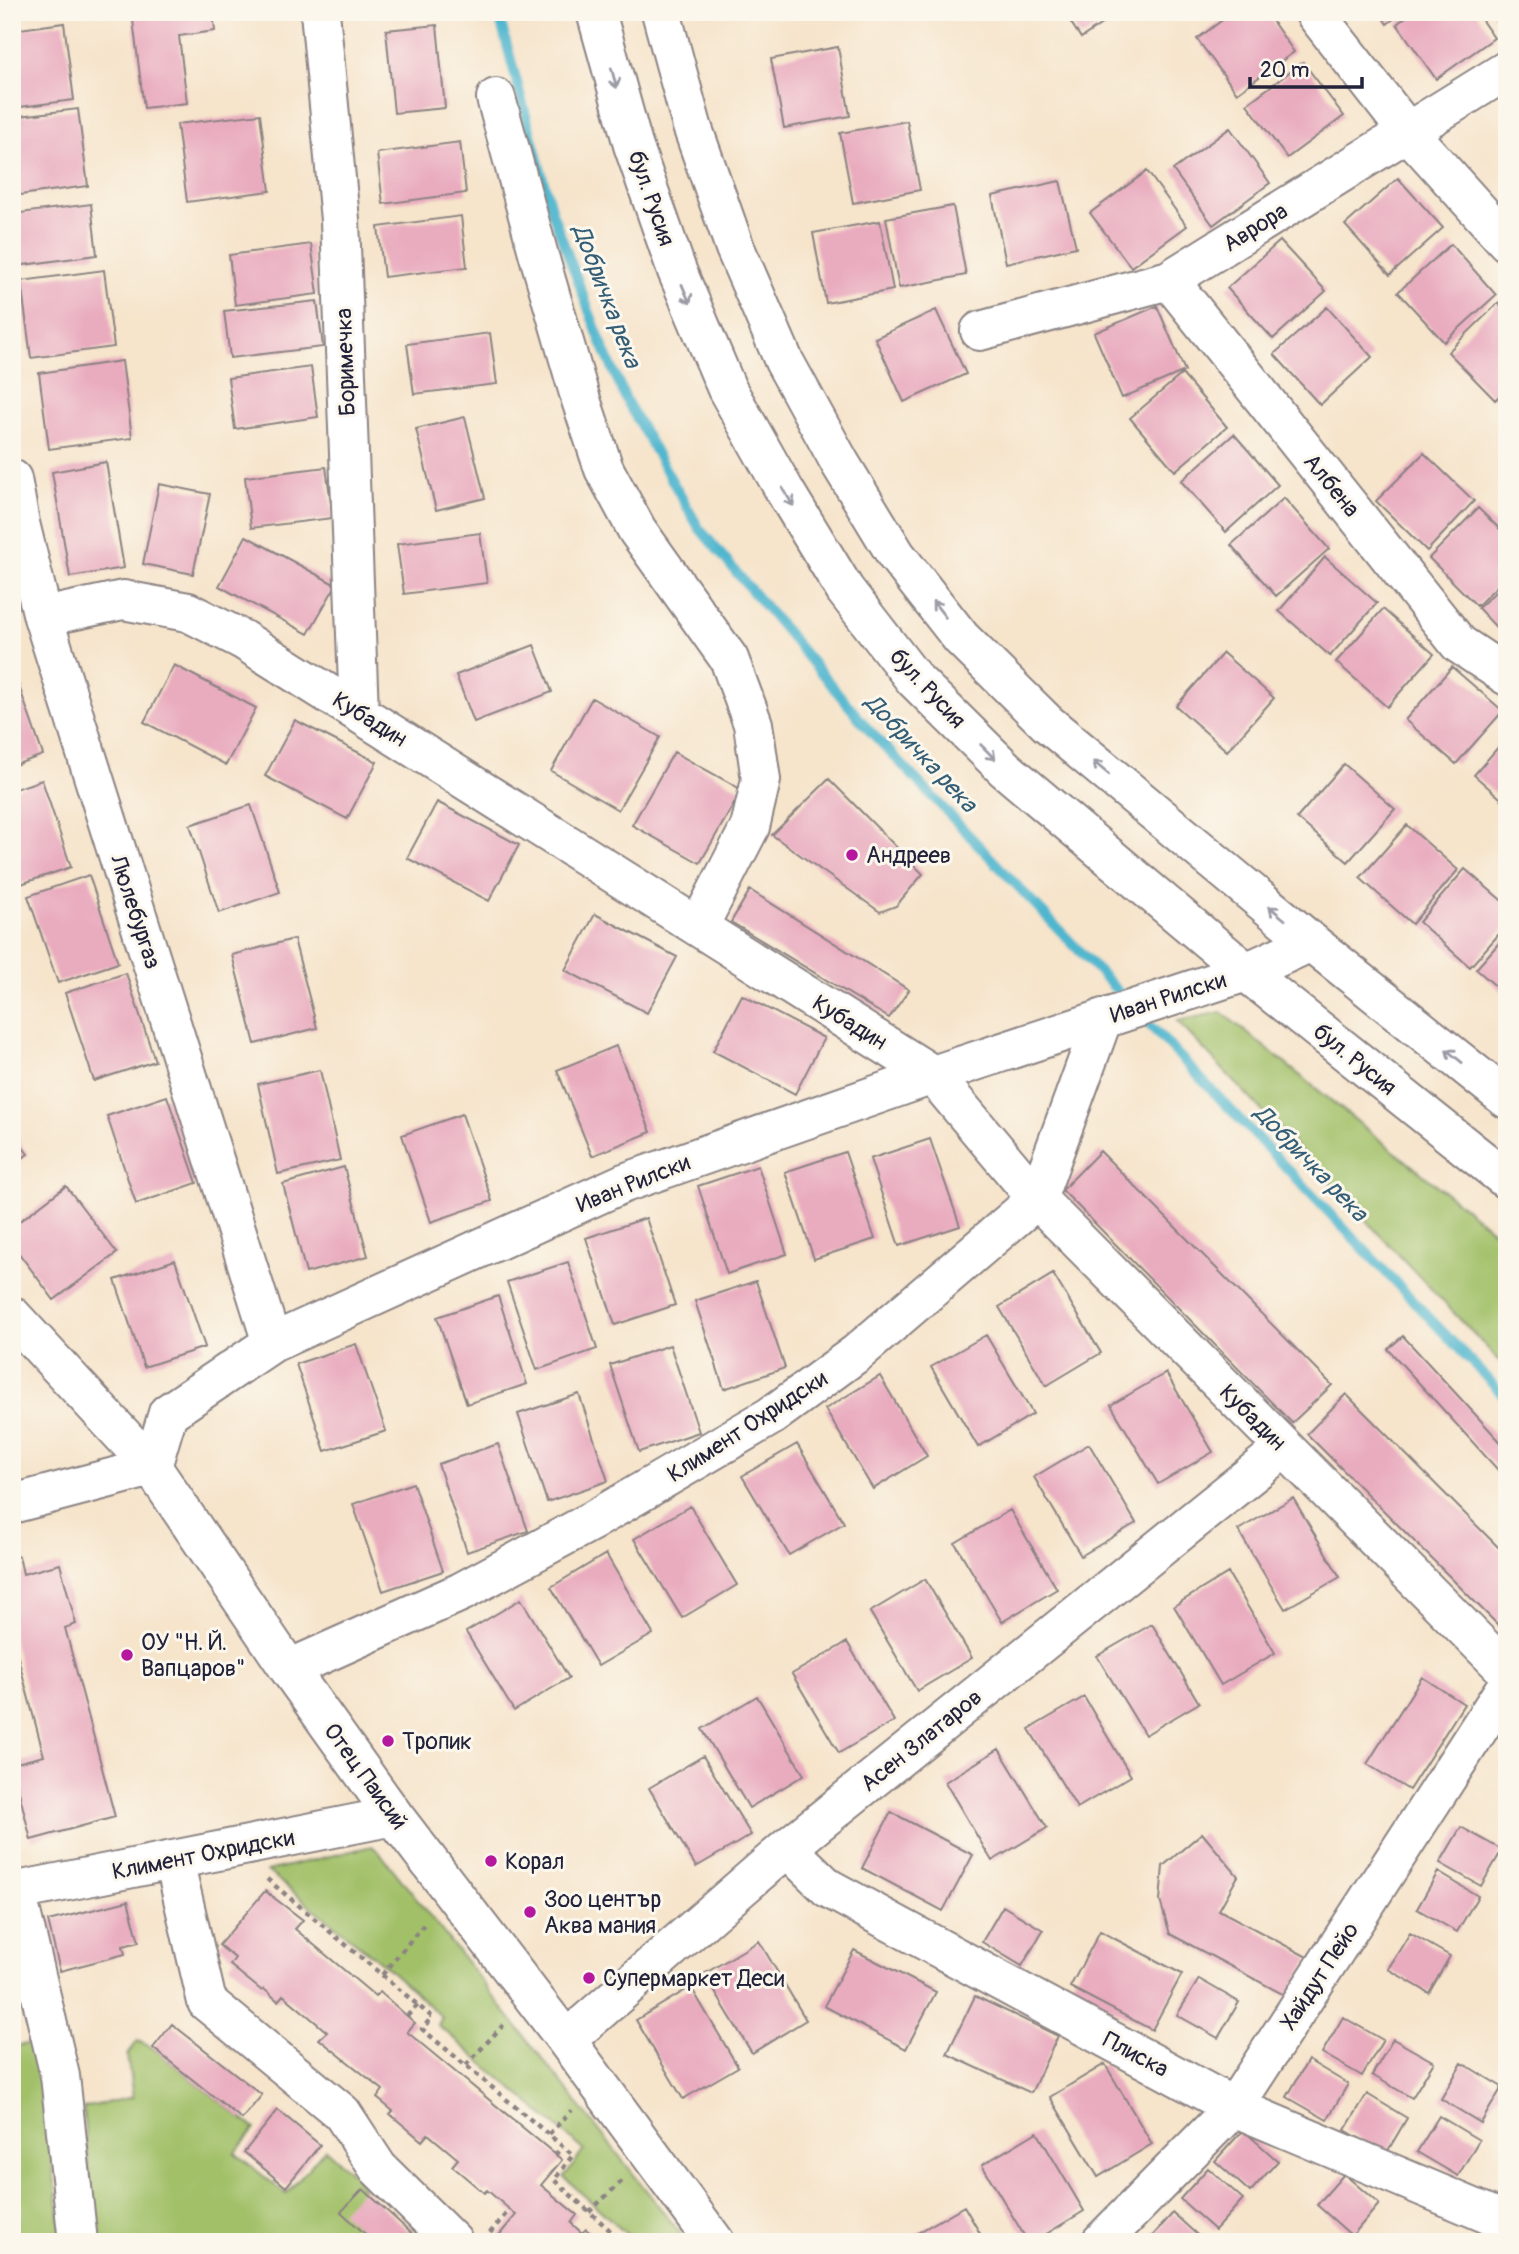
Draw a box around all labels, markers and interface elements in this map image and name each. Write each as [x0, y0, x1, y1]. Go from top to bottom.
scale bar [1250, 46, 1362, 90]
text: 20 m [1260, 57, 1309, 84]
one-way arrow [609, 67, 622, 89]
street label: бул. Русия [622, 147, 681, 250]
street label: Аврора [1217, 196, 1293, 259]
water label: Добричка река [566, 220, 648, 373]
one-way arrow [681, 282, 694, 304]
street label: Боримечка [329, 308, 362, 416]
street label: Албена [1297, 448, 1366, 523]
one-way arrow [781, 486, 795, 506]
one-way arrow [931, 601, 946, 619]
street label: бул. Русия [883, 642, 972, 734]
street label: Кубадин [327, 685, 412, 754]
water label: Добричка река [858, 688, 984, 820]
one-way arrow [979, 743, 996, 760]
one-way arrow [1093, 760, 1111, 776]
place label: Андреев [866, 841, 951, 870]
marker: Андреев [844, 847, 860, 863]
street label: Люлебургаз [103, 850, 168, 973]
one-way arrow [1268, 905, 1286, 921]
street label: Иван Рилски [1107, 965, 1230, 1030]
street label: Кубадин [807, 988, 892, 1057]
street label: бул. Русия [1307, 1017, 1402, 1102]
one-way arrow [1445, 1048, 1463, 1064]
water label: Добричка река [1247, 1098, 1375, 1229]
street label: Иван Рилски [572, 1148, 694, 1219]
street label: Климент Охридски [662, 1364, 833, 1489]
street label: Кубадин [1213, 1378, 1292, 1457]
place label: ОУ "Н. Й. Вапцаров" [141, 1628, 245, 1683]
marker: ОУ "Н. Й. Вапцаров" [119, 1647, 135, 1663]
street label: Асен Златаров [855, 1683, 988, 1798]
street label: Отец Паисий [317, 1717, 414, 1835]
place label: Тропик [402, 1727, 472, 1756]
marker: Тропик [380, 1733, 396, 1749]
street label: Климент Охридски [110, 1823, 297, 1886]
place label: Корал [505, 1847, 564, 1876]
marker: Корал [483, 1853, 499, 1869]
place label: Зоо център Аква мания [544, 1885, 661, 1940]
marker: Зоо център Аква мания [522, 1904, 538, 1920]
street label: Хайдут Пейо [1274, 1917, 1365, 2036]
place label: Супермаркет Деси [603, 1964, 784, 1993]
marker: Супермаркет Деси [581, 1970, 597, 1986]
street label: Плиска [1098, 2025, 1174, 2084]

